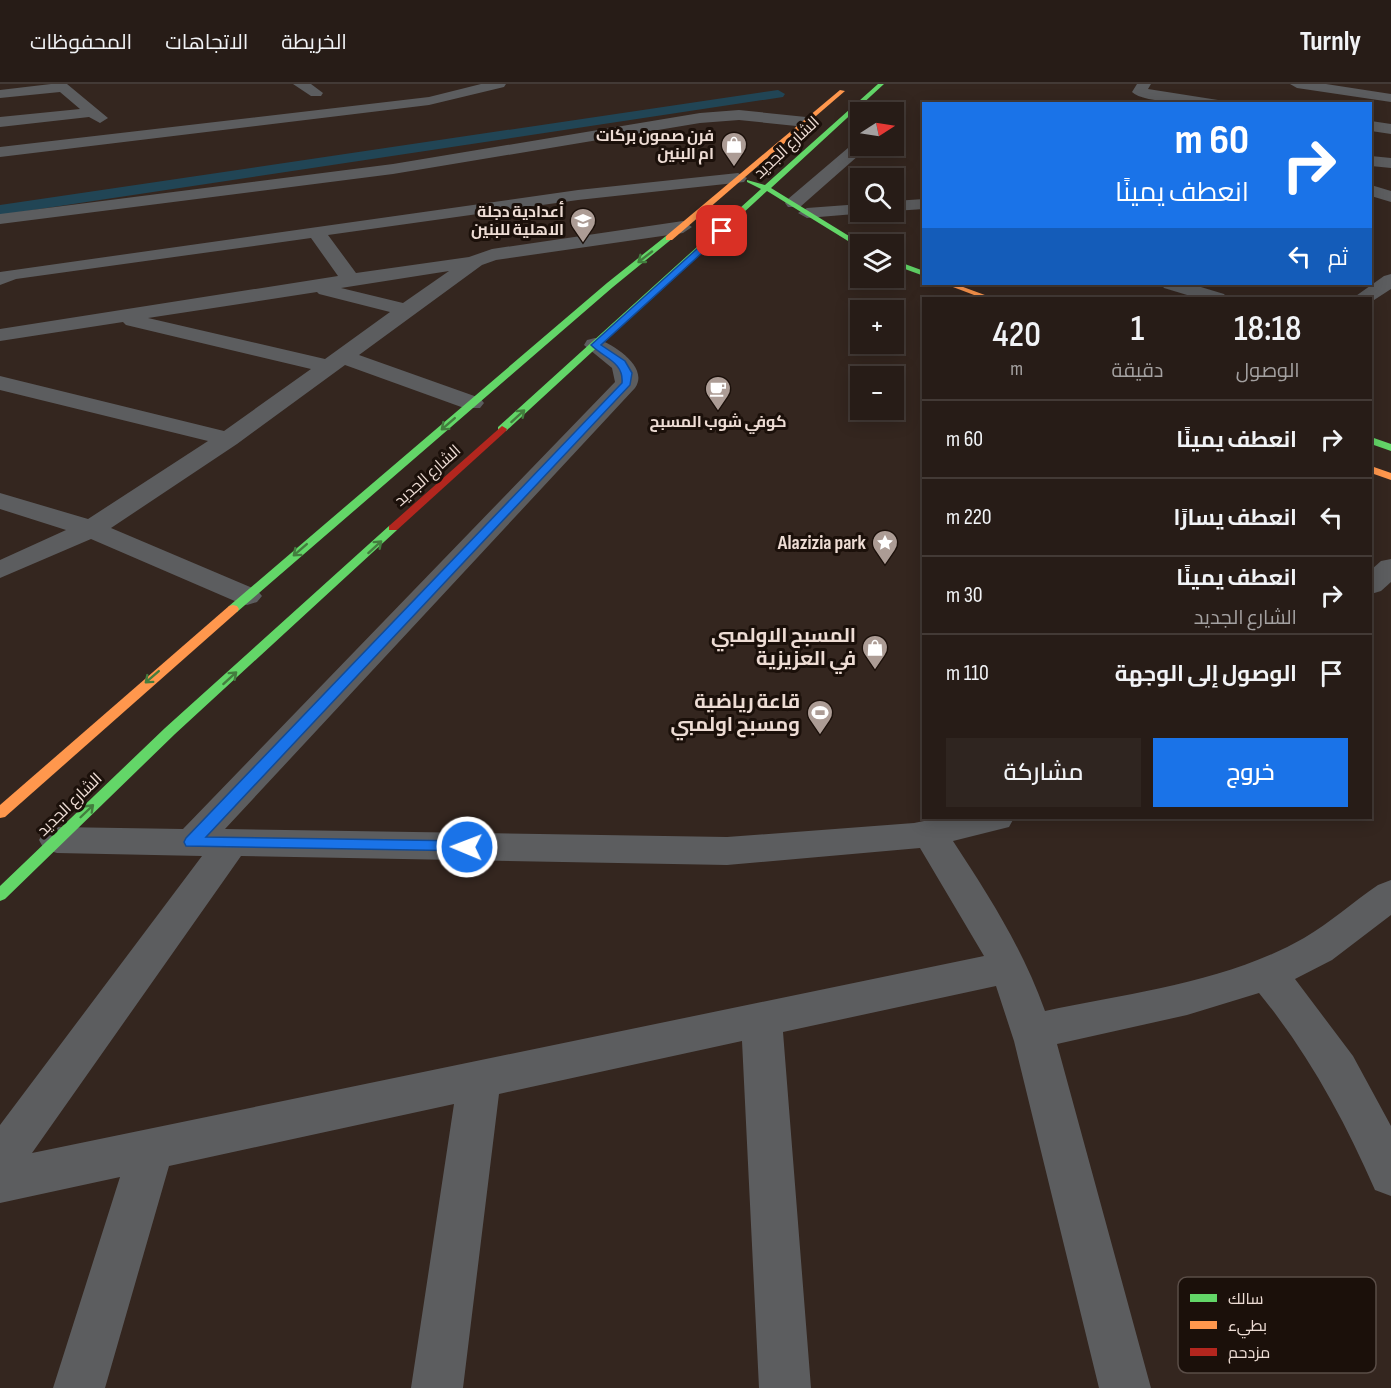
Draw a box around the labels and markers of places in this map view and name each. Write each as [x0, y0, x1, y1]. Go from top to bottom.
place label: فرن صمون بركات ام البنين [596, 127, 714, 165]
shop icon: فرن صمون بركات ام البنين [719, 130, 749, 168]
place label: أعدادية دجلة الاهلية للبنين [471, 201, 564, 240]
pin [696, 205, 747, 256]
school or university icon: أعدادية دجلة الاهلية للبنين [568, 206, 598, 244]
cafe icon: كوفي شوب المسبح [703, 374, 733, 412]
place label: كوفي شوب المسبح [649, 413, 787, 434]
place icon: Alazizia park [870, 528, 900, 566]
place label: Alazizia park [777, 531, 867, 555]
place label: المسبح الاولمبي في العزيزية [711, 624, 856, 674]
shop icon: المسبح الاولمبي في العزيزية [860, 633, 890, 671]
place label: قاعة رياضية ومسبح اولمبي [671, 690, 800, 741]
sports icon: قاعة رياضية ومسبح اولمبي [805, 698, 835, 736]

